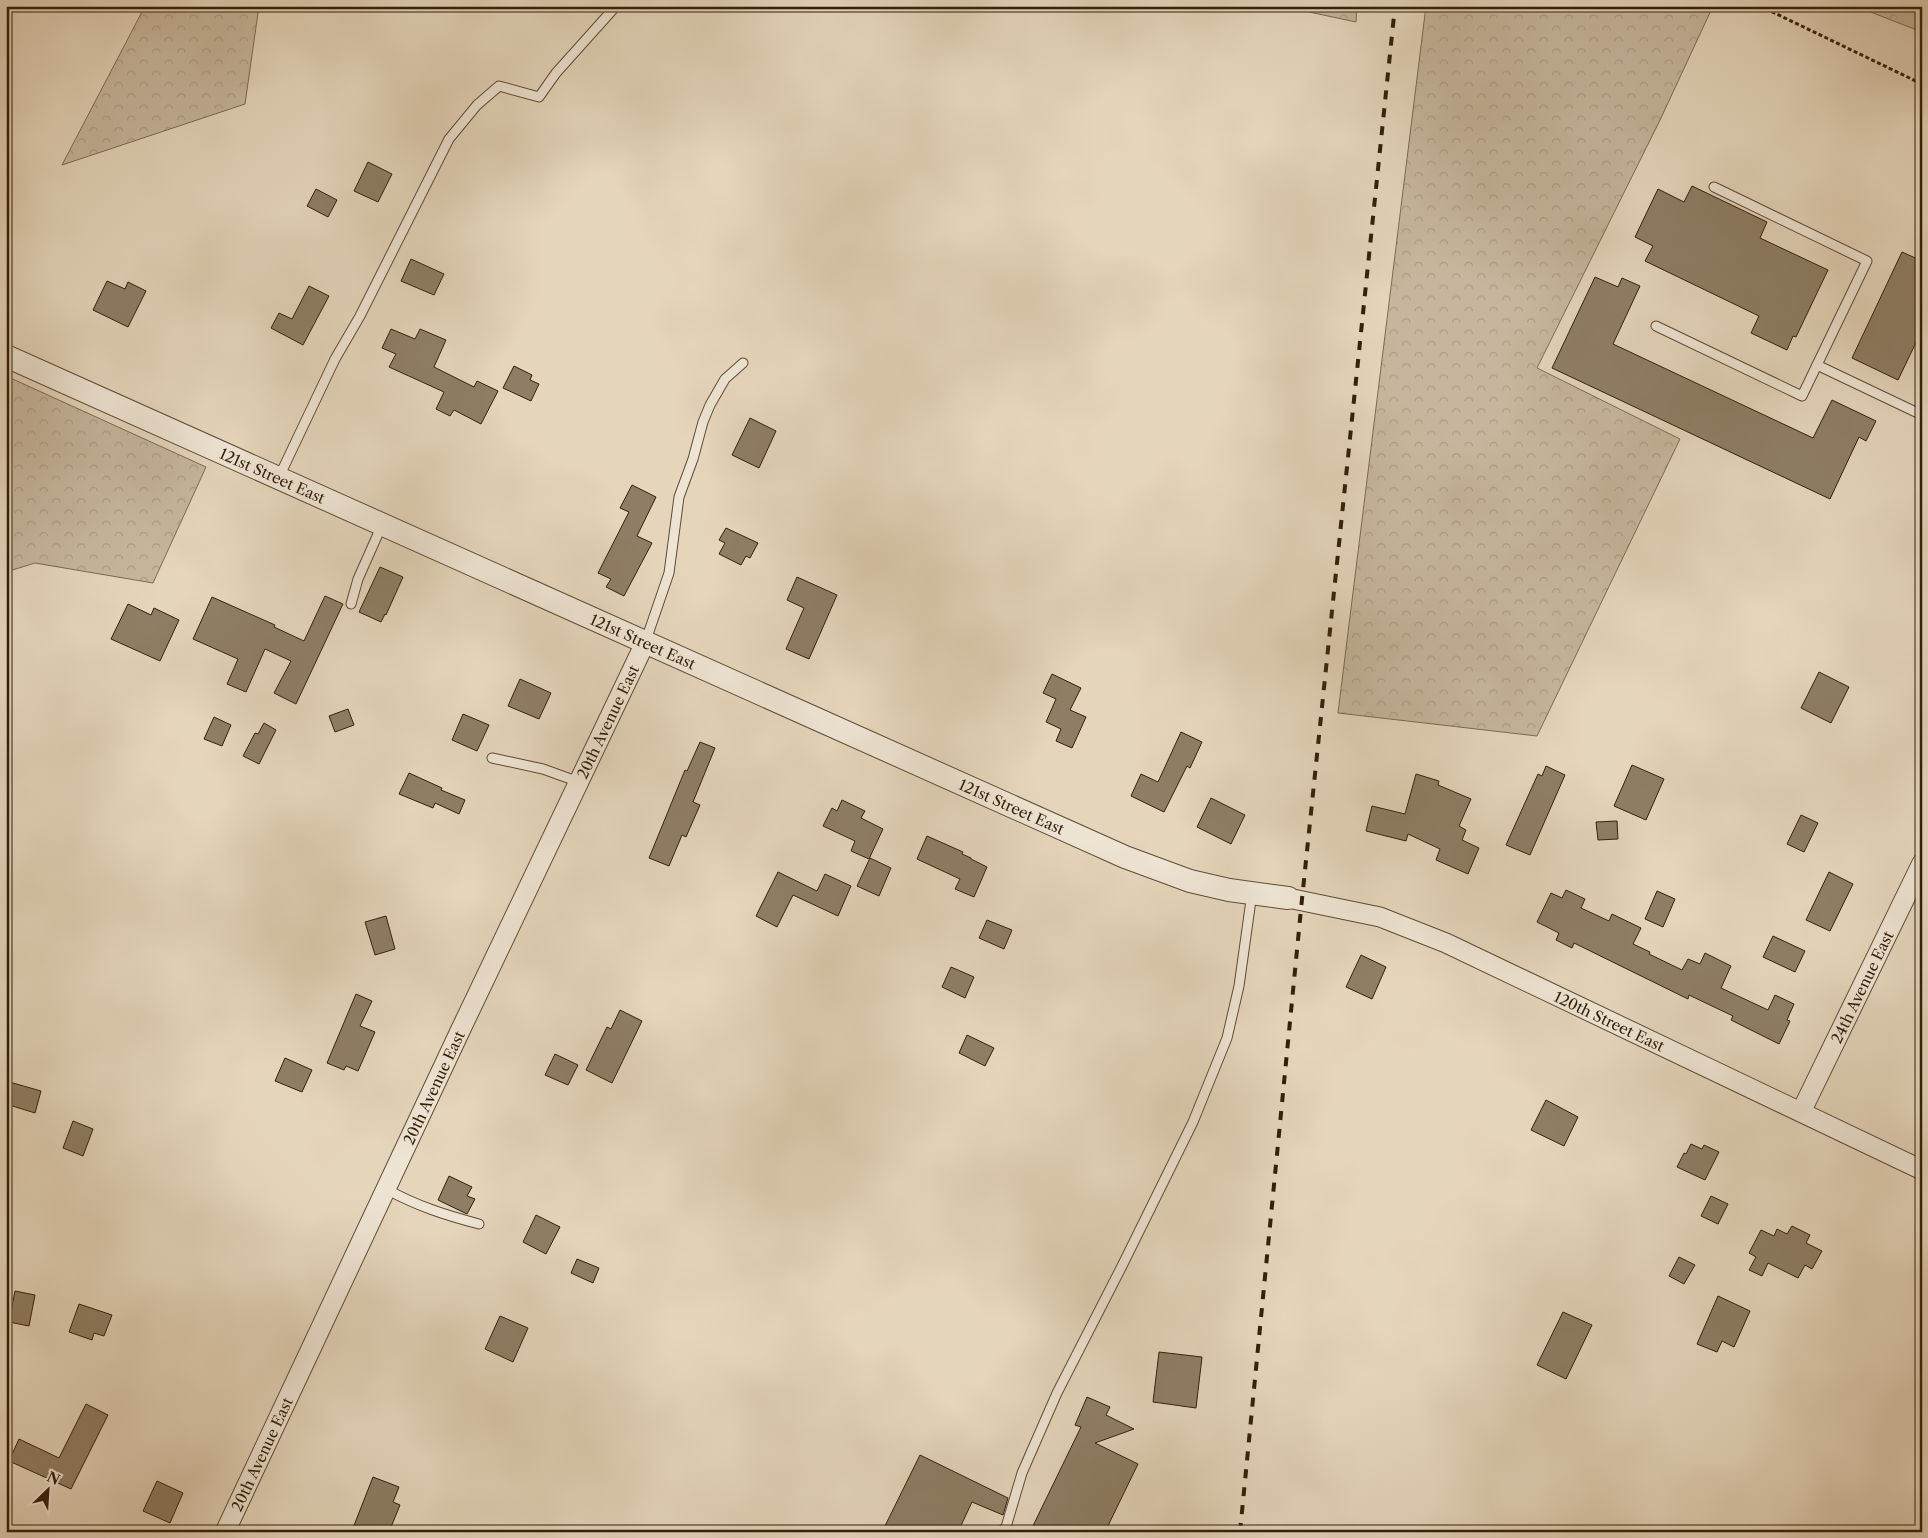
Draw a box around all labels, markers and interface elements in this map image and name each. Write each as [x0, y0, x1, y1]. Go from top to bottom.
street label: 121st Street East [217, 443, 329, 507]
street label: 121st Street East [587, 609, 699, 673]
street label: 20th Avenue East [572, 661, 643, 782]
street label: 121st Street East [956, 774, 1068, 838]
street label: 24th Avenue East [1826, 927, 1897, 1046]
street label: 120th Street East [1551, 987, 1668, 1056]
street label: 20th Avenue East [399, 1027, 469, 1147]
street label: 20th Avenue East [227, 1394, 297, 1514]
north arrow [22, 1466, 72, 1516]
text: N [44, 1467, 63, 1489]

